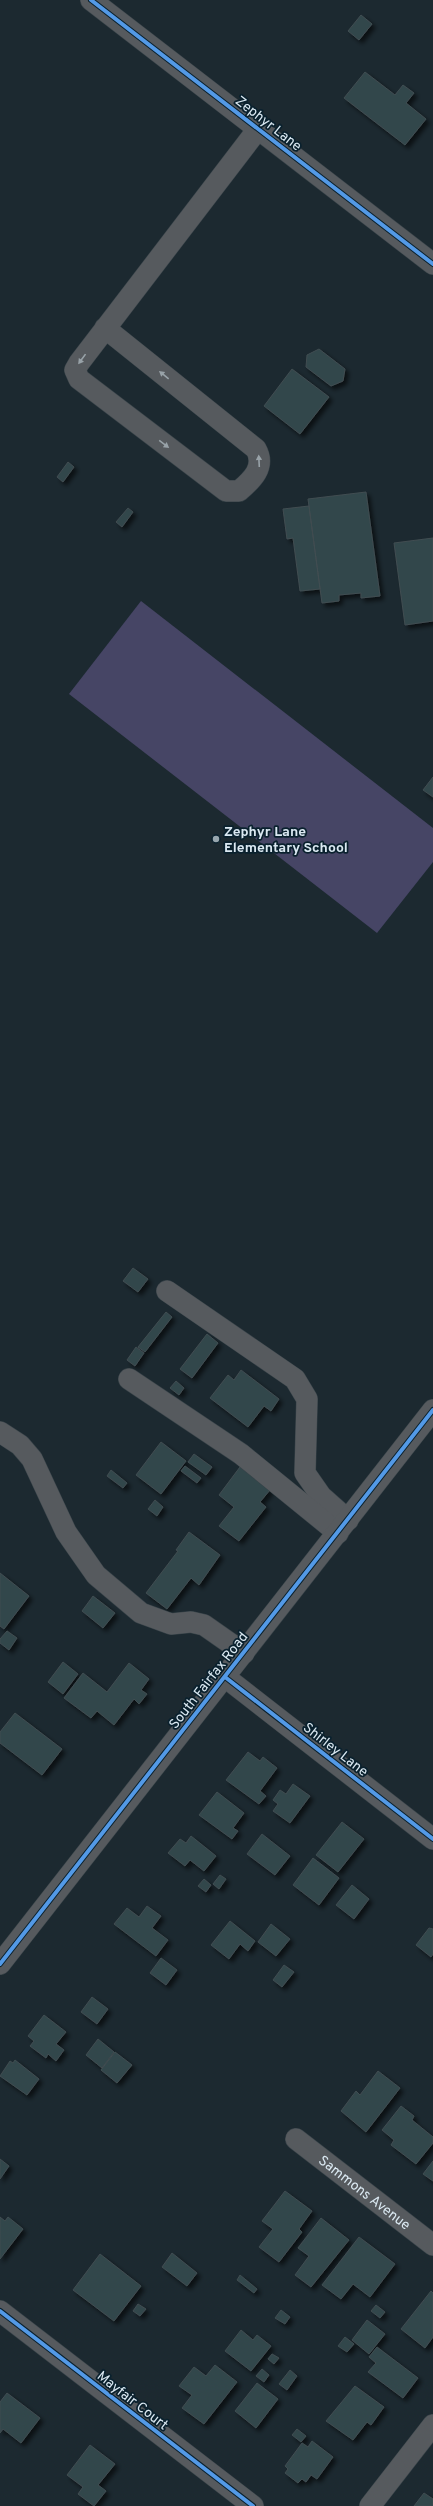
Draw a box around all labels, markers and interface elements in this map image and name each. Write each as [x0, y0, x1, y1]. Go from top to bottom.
street label: Zephyr Lane [232, 93, 305, 155]
one-way arrow [78, 354, 86, 364]
one-way arrow [159, 371, 170, 380]
one-way arrow [158, 439, 169, 448]
one-way arrow [255, 454, 262, 467]
place label: Zephyr Lane Elementary School [224, 824, 348, 857]
marker: Zephyr Lane Elementary School [211, 834, 221, 844]
street label: South Fairfax Road [166, 1629, 252, 1733]
street label: Shirley Lane [299, 1720, 371, 1781]
street label: Sammons Avenue [314, 2152, 413, 2234]
street label: Mayfair Court [93, 2368, 171, 2434]

